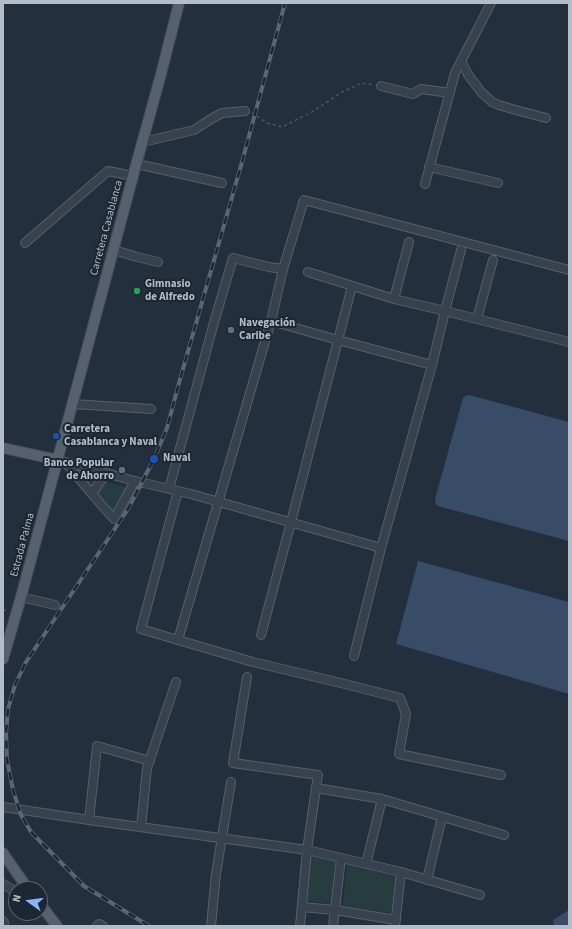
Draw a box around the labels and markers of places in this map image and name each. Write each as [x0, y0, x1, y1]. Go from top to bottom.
place label: Gimnasio de Alfredo [145, 278, 195, 304]
marker: Gimnasio de Alfredo [132, 286, 142, 296]
place label: Navegación Caribe [239, 317, 295, 343]
marker: Navegación Caribe [226, 325, 236, 335]
place label: Carretera Casablanca y Naval [64, 423, 157, 449]
marker: Carretera Casablanca y Naval [51, 431, 61, 441]
place label: Naval [163, 452, 191, 466]
marker: Naval [148, 453, 160, 465]
place label: Banco Popular de Ahorro [44, 457, 114, 483]
marker: Banco Popular de Ahorro [117, 465, 127, 475]

